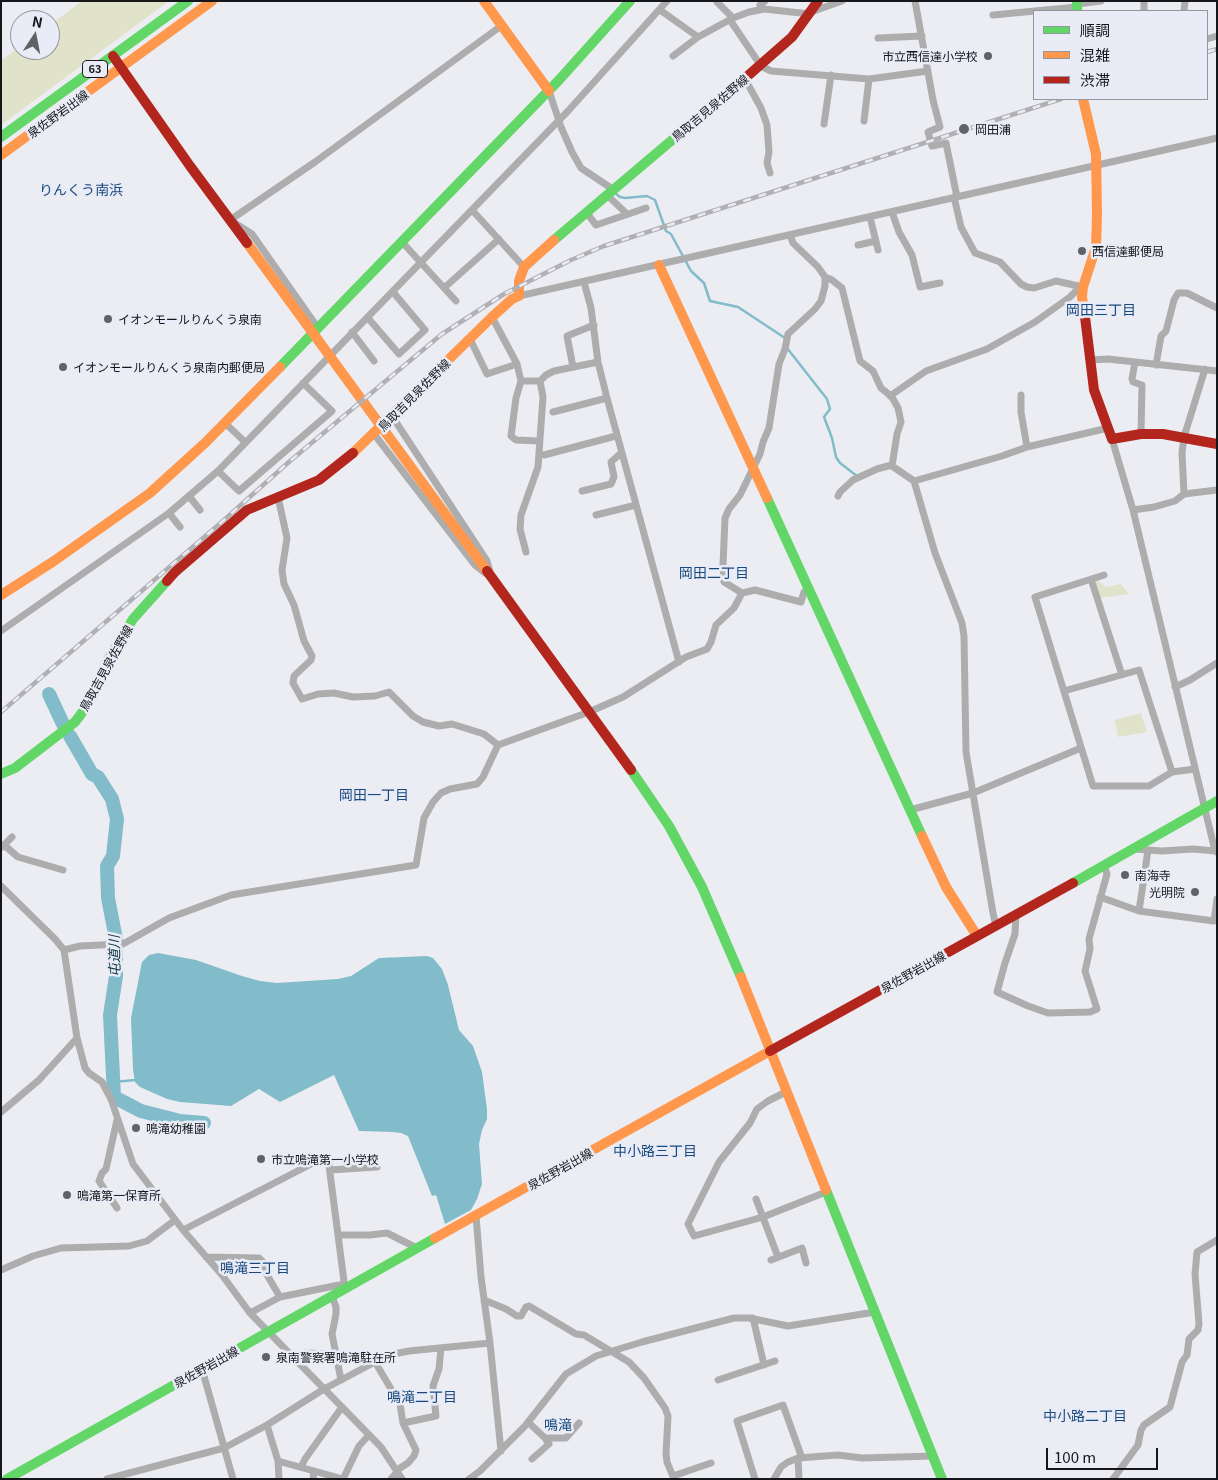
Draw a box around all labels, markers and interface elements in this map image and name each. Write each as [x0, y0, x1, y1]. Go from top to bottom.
north arrow [10, 10, 60, 60]
text: N [31, 10, 45, 32]
legend [1033, 10, 1208, 100]
text: 順調 [1080, 19, 1110, 40]
text: 混雑 [1080, 44, 1110, 65]
place label: 市立西信達小学校 [882, 49, 978, 63]
marker: 市立西信達小学校 [982, 50, 994, 62]
road number: 63 [82, 61, 108, 78]
text: 渋滞 [1080, 69, 1110, 90]
street label: 鳥取吉見泉佐野線 [669, 72, 751, 144]
street label: 泉佐野岩出線 [25, 87, 91, 141]
marker: 岡田浦 [957, 122, 971, 136]
place label: 岡田浦 [975, 122, 1011, 136]
district label: りんくう南浜 [39, 182, 123, 198]
place label: 西信達郵便局 [1092, 244, 1164, 258]
marker: 西信達郵便局 [1076, 245, 1088, 257]
district label: 岡田三丁目 [1066, 302, 1136, 318]
place label: イオンモールりんくう泉南 [118, 312, 262, 326]
marker: イオンモールりんくう泉南 [102, 313, 114, 325]
street label: 鳥取吉見泉佐野線 [375, 356, 453, 434]
place label: イオンモールりんくう泉南内郵便局 [73, 360, 265, 374]
marker: イオンモールりんくう泉南内郵便局 [57, 361, 69, 373]
district label: 岡田二丁目 [679, 565, 749, 581]
street label: 鳥取吉見泉佐野線 [76, 623, 136, 713]
district label: 岡田一丁目 [339, 787, 409, 803]
place label: 南海寺 [1135, 868, 1171, 882]
marker: 南海寺 [1119, 869, 1131, 881]
place label: 光明院 [1149, 885, 1185, 899]
marker: 光明院 [1189, 886, 1201, 898]
water label: 屯道川 [105, 935, 123, 977]
street label: 泉佐野岩出線 [878, 948, 948, 996]
place label: 鳴滝幼稚園 [146, 1121, 206, 1135]
marker: 鳴滝幼稚園 [130, 1122, 142, 1134]
district label: 中小路三丁目 [613, 1143, 697, 1159]
street label: 泉佐野岩出線 [525, 1145, 595, 1193]
place label: 市立鳴滝第一小学校 [271, 1152, 379, 1166]
marker: 市立鳴滝第一小学校 [255, 1153, 267, 1165]
place label: 鳴滝第一保育所 [77, 1188, 161, 1202]
marker: 鳴滝第一保育所 [61, 1189, 73, 1201]
district label: 鳴滝三丁目 [220, 1260, 290, 1276]
street label: 泉佐野岩出線 [171, 1343, 241, 1391]
place label: 泉南警察署鳴滝駐在所 [276, 1350, 396, 1364]
marker: 泉南警察署鳴滝駐在所 [260, 1351, 272, 1363]
district label: 鳴滝二丁目 [387, 1389, 457, 1405]
district label: 中小路二丁目 [1043, 1408, 1127, 1424]
district label: 鳴滝 [544, 1417, 572, 1433]
scale bar [1048, 1438, 1160, 1470]
text: 100 m [1054, 1446, 1096, 1467]

